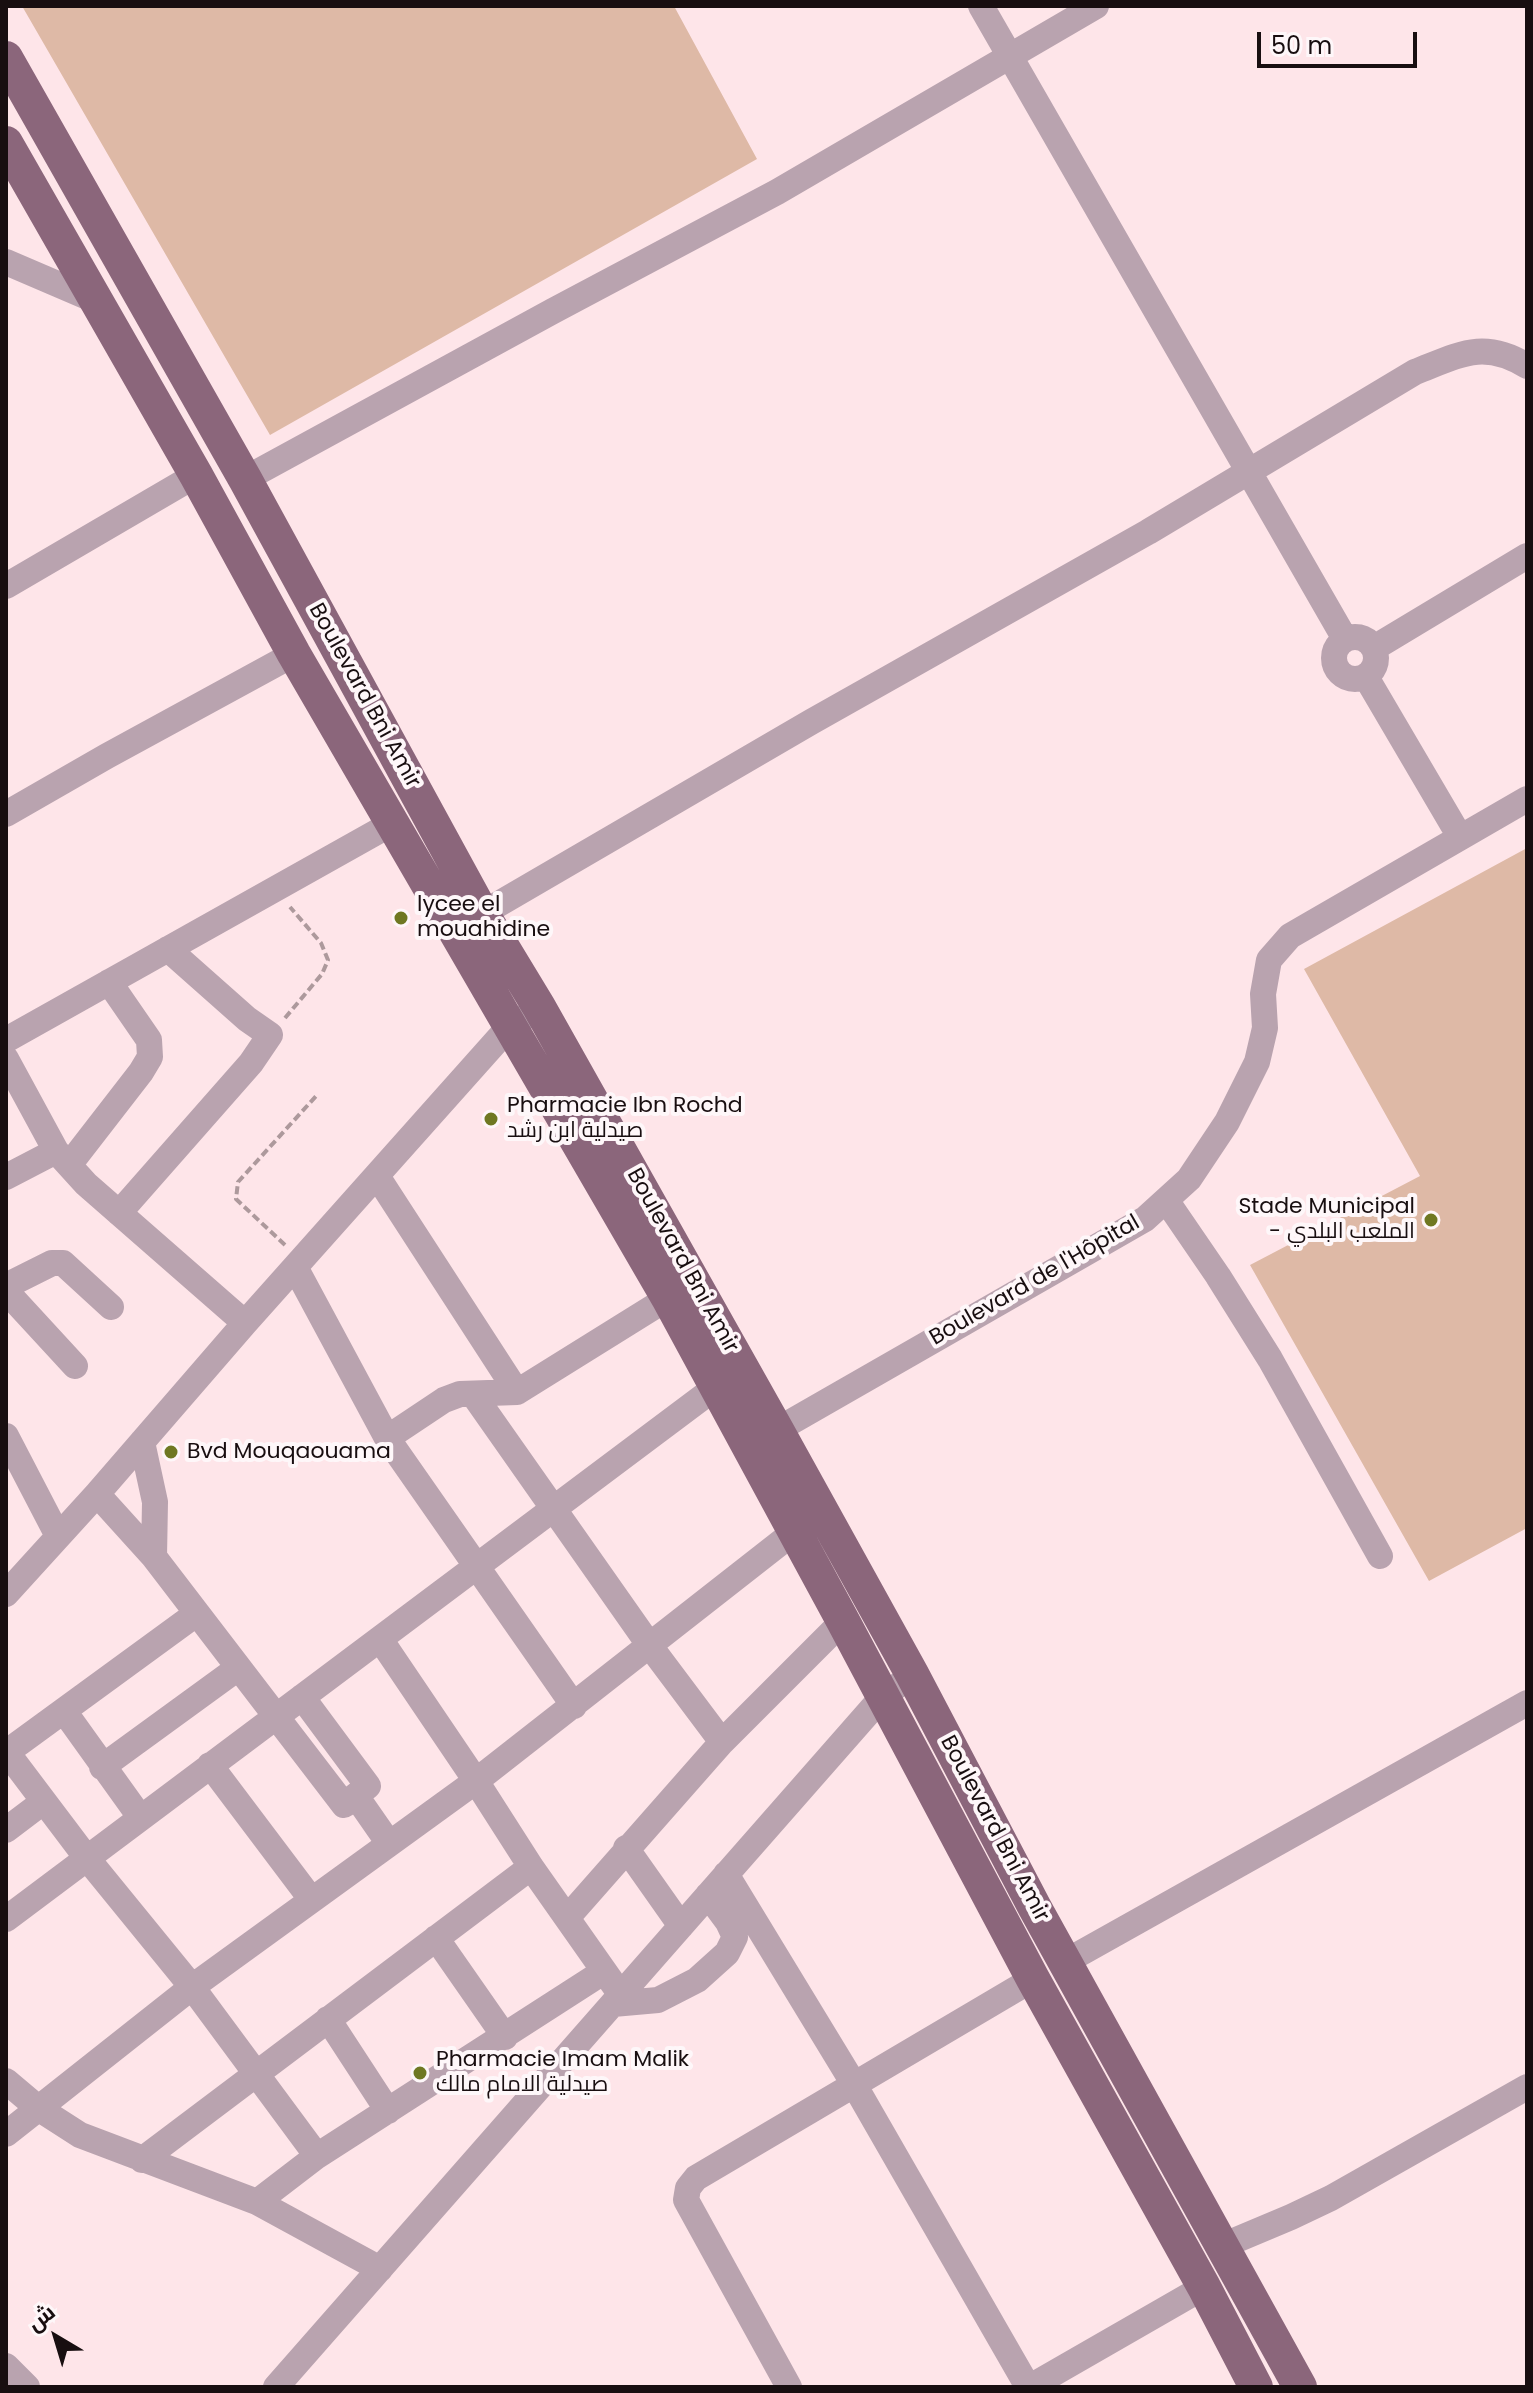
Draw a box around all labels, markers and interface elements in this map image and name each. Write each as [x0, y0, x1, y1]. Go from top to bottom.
scale bar [1261, 16, 1421, 66]
text: 50 m [1271, 29, 1332, 62]
street label: Boulevard Bni Amir [302, 599, 426, 793]
place label: lycee el mouahidine [417, 892, 550, 944]
marker: lycee el mouahidine [392, 909, 410, 927]
place label: Pharmacie Ibn Rochd صيدلية ابن رشد [507, 1093, 743, 1144]
marker: Pharmacie Ibn Rochd صيدلية ابن رشد [482, 1110, 500, 1128]
street label: Boulevard Bni Amir [620, 1164, 744, 1358]
place label: Stade Municipal - الملعب البلدي [1238, 1194, 1415, 1246]
street label: Boulevard de l'Hôpital [925, 1210, 1145, 1352]
marker: Stade Municipal - الملعب البلدي [1422, 1211, 1440, 1229]
place label: Bvd Mouqaouama [187, 1439, 391, 1465]
marker: Bvd Mouqaouama [162, 1443, 180, 1461]
street label: Boulevard Bni Amir [934, 1731, 1054, 1927]
place label: Pharmacie Imam Malik صيدلية الامام مالك [436, 2047, 689, 2098]
marker: Pharmacie Imam Malik صيدلية الامام مالك [411, 2064, 429, 2082]
north arrow [16, 2297, 96, 2377]
text: ش [20, 2297, 62, 2339]

